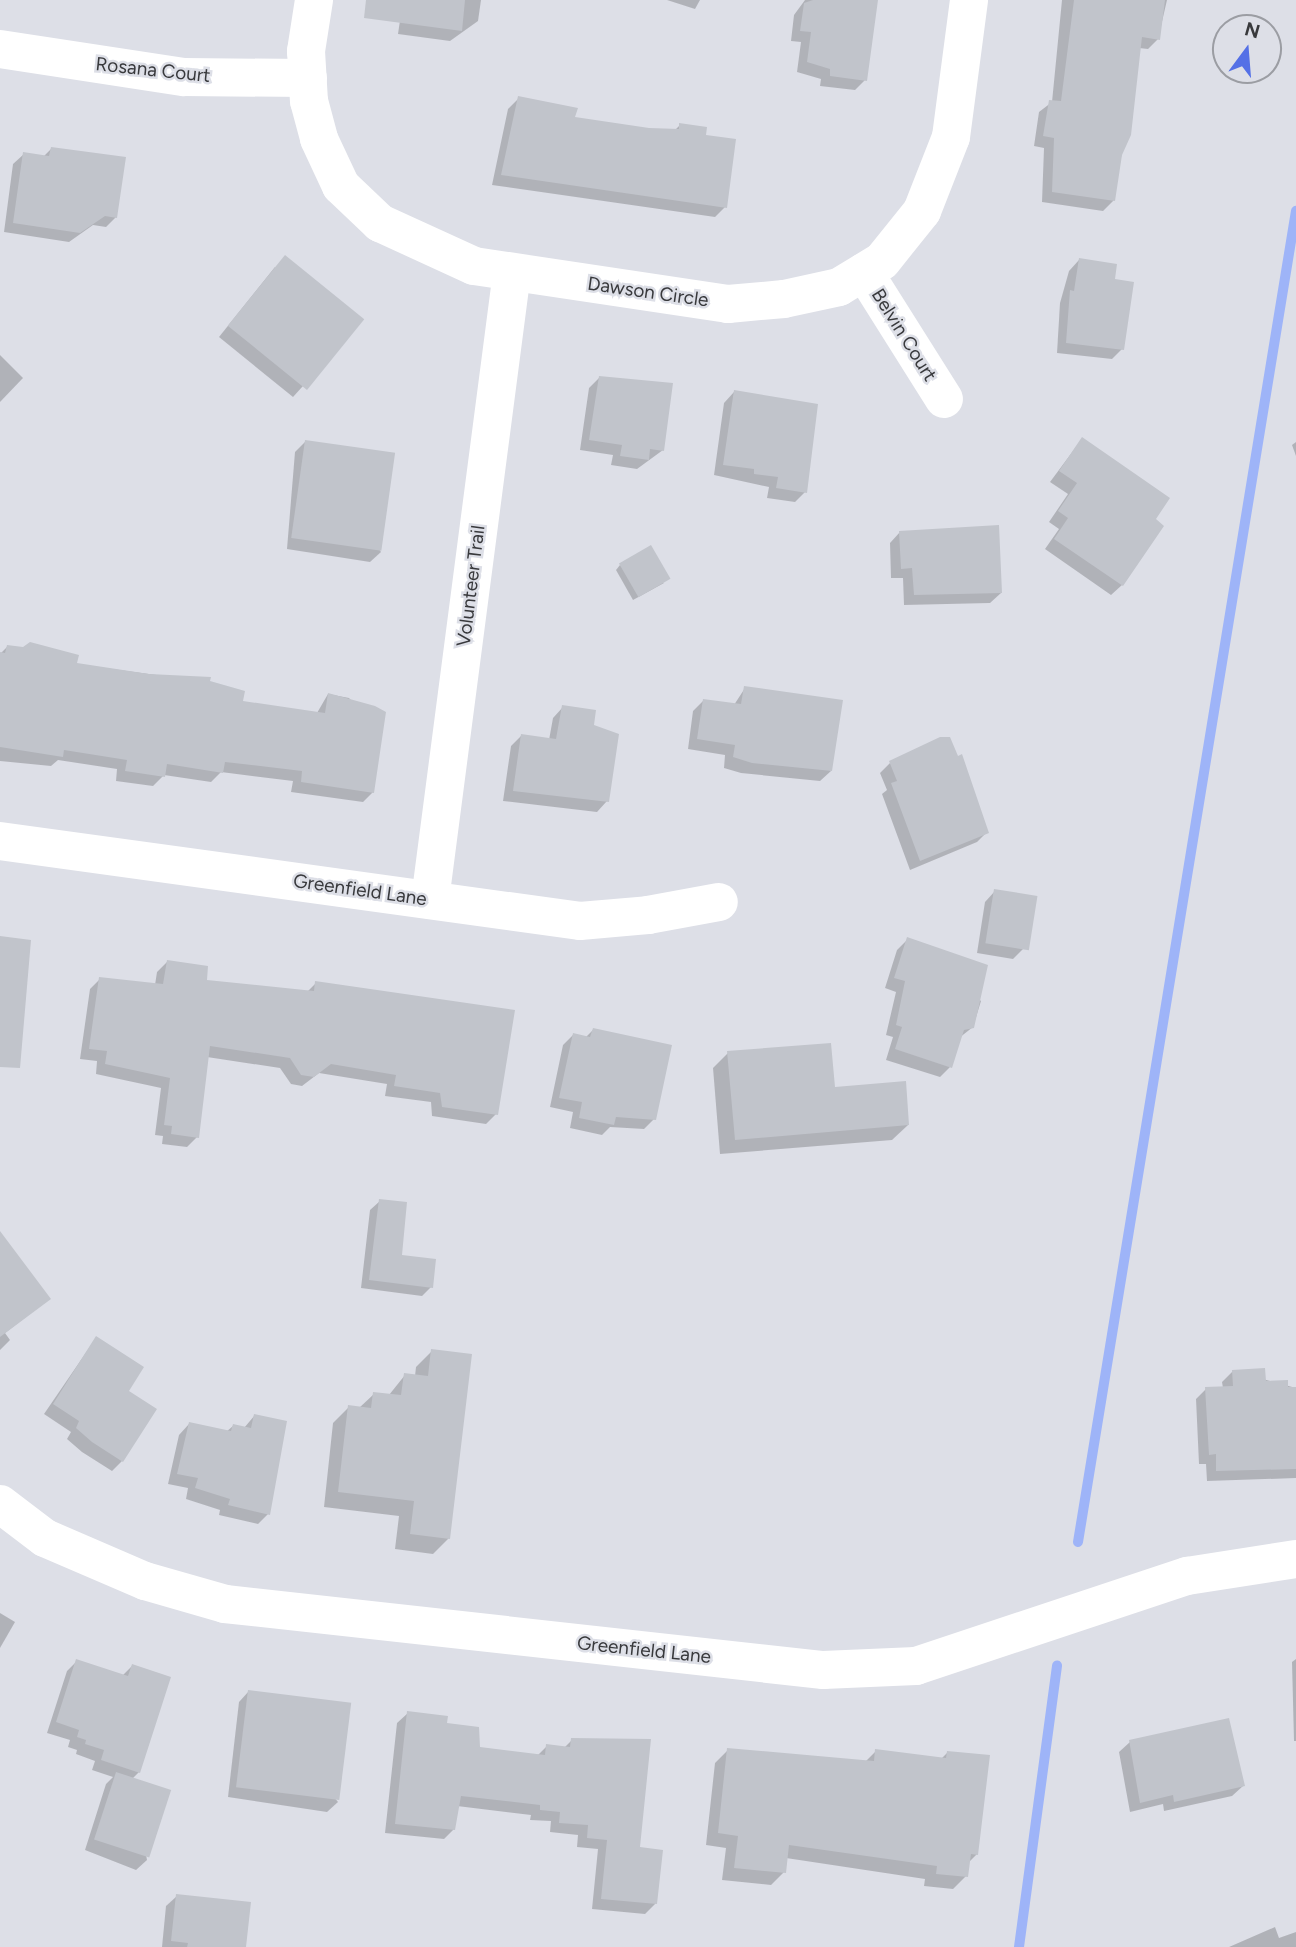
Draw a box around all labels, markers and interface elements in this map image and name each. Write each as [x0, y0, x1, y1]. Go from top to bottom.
north arrow [1212, 14, 1282, 84]
text: N [1242, 17, 1263, 43]
street label: Rosana Court [94, 53, 212, 87]
street label: Dawson Circle [586, 272, 710, 312]
street label: Belvin Court [867, 285, 941, 385]
street label: Volunteer Trail [452, 524, 490, 648]
street label: Greenfield Lane [292, 869, 428, 911]
street label: Greenfield Lane [576, 1632, 712, 1668]

